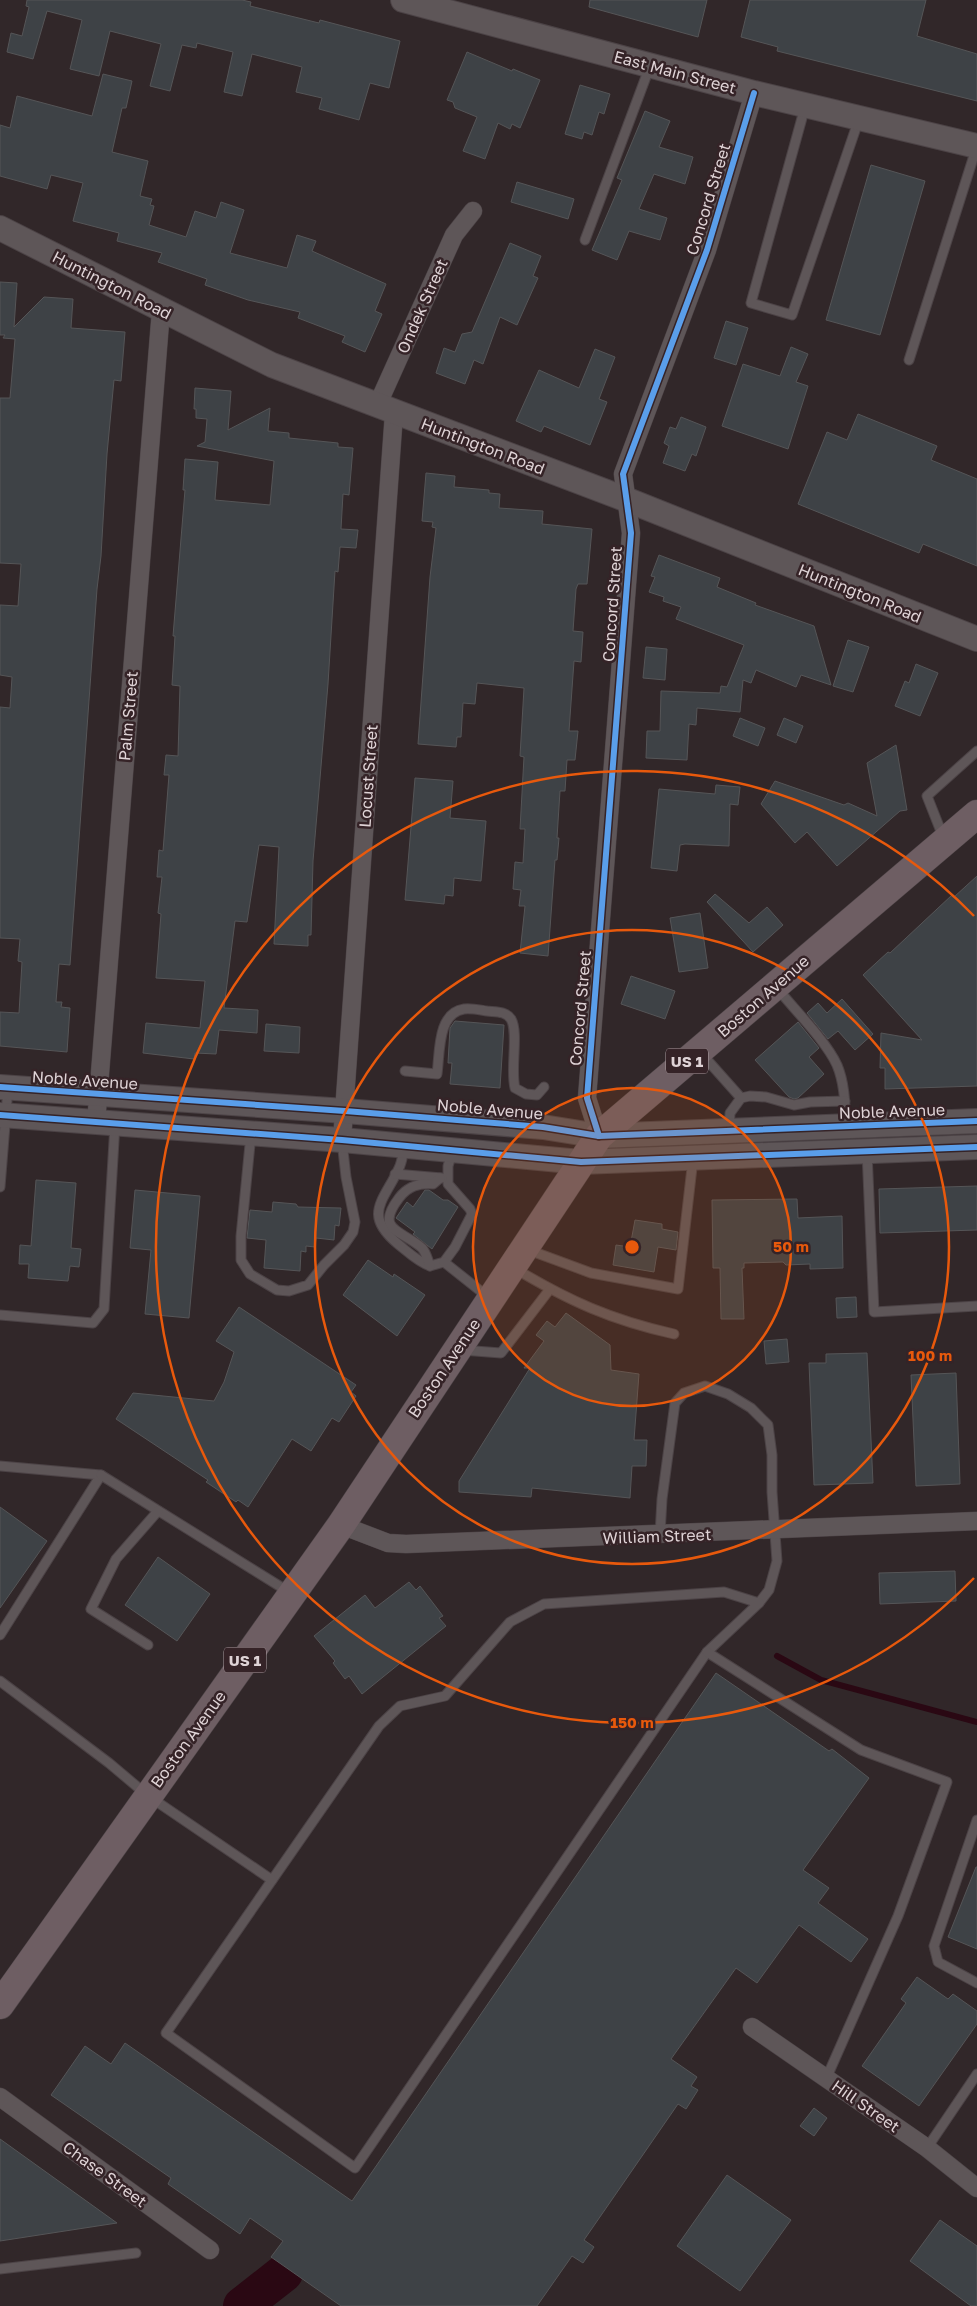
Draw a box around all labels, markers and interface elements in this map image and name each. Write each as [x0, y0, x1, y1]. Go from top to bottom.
street label: East Main Street [612, 46, 738, 98]
street label: Concord Street [681, 141, 735, 257]
street label: Huntington Road [49, 246, 175, 324]
street label: Ondek Street [392, 256, 452, 356]
street label: Huntington Road [418, 413, 548, 479]
street label: Concord Street [598, 545, 626, 663]
street label: Huntington Road [796, 559, 924, 627]
street label: Palm Street [114, 670, 142, 762]
street label: Locust Street [354, 724, 382, 828]
street label: Concord Street [565, 949, 595, 1067]
street label: Boston Avenue [713, 951, 813, 1041]
road number: US 1 [666, 1048, 708, 1074]
street label: Noble Avenue [31, 1066, 139, 1094]
street label: Noble Avenue [436, 1094, 544, 1124]
street label: Noble Avenue [839, 1099, 945, 1123]
text: 50 m [773, 1237, 809, 1255]
centre of rings [623, 1238, 641, 1256]
street label: Boston Avenue [404, 1315, 484, 1421]
text: 100 m [908, 1346, 952, 1364]
street label: William Street [602, 1524, 712, 1548]
road number: US 1 [224, 1648, 266, 1672]
street label: Boston Avenue [146, 1687, 230, 1791]
text: 150 m [610, 1713, 654, 1731]
street label: Hill Street [828, 2075, 904, 2137]
street label: Chase Street [59, 2137, 151, 2211]

